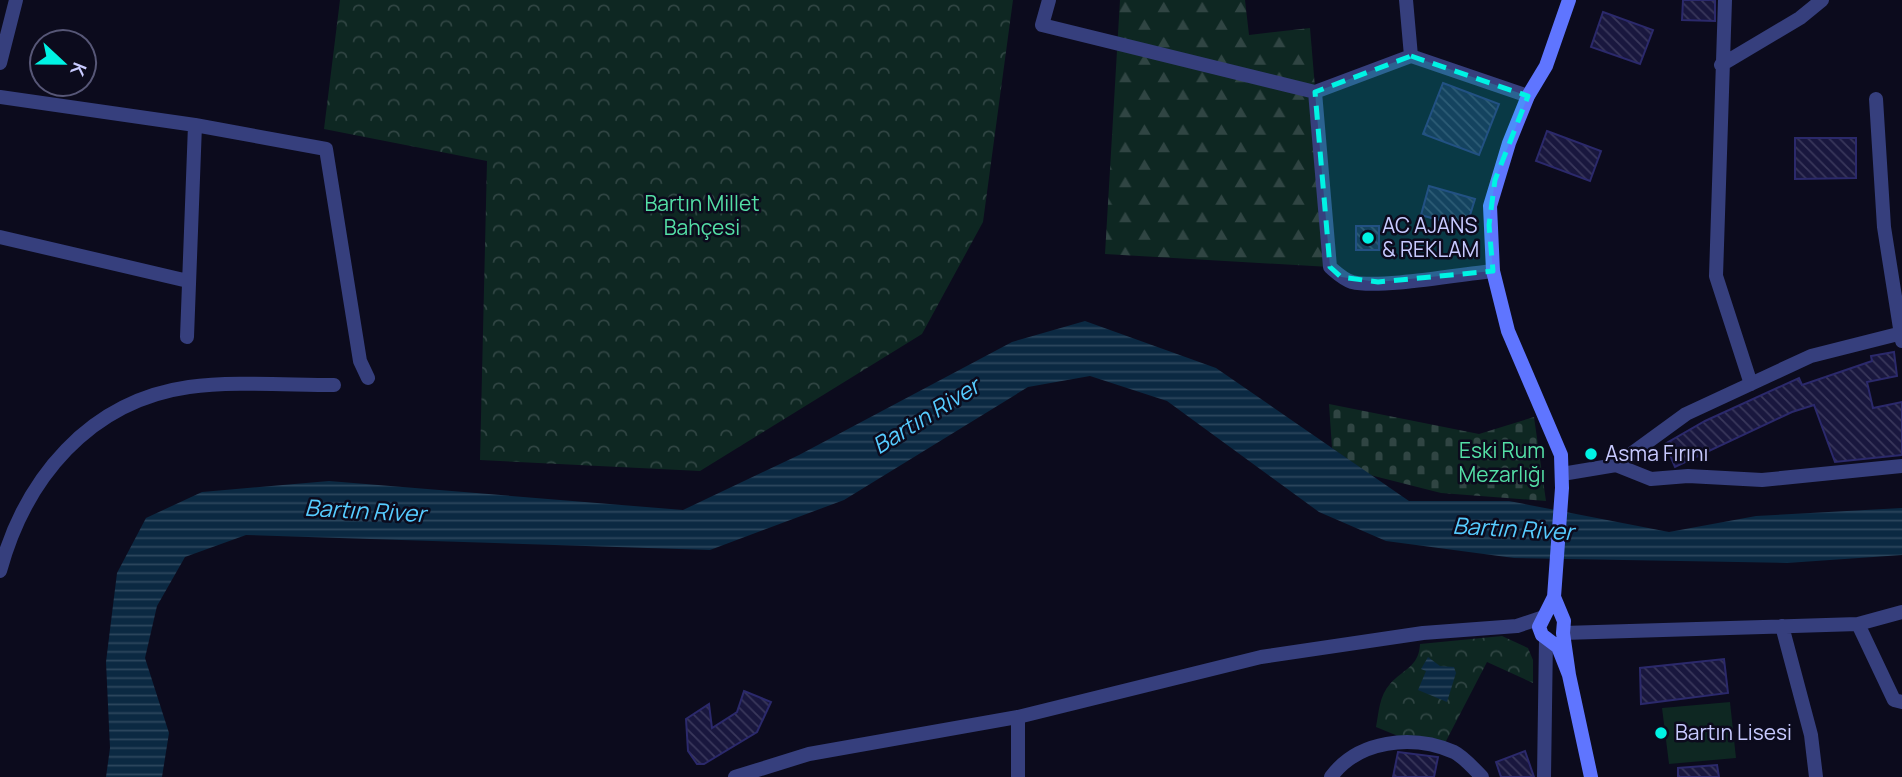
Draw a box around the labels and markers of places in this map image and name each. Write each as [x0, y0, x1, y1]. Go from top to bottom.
place label: AC AJANS & REKLAM [1382, 211, 1479, 263]
marker: AC AJANS & REKLAM [1360, 230, 1376, 246]
place label: Asma Fırını [1605, 439, 1708, 467]
marker: Asma Fırını [1583, 446, 1599, 462]
place label: Bartın Lisesi [1675, 718, 1792, 746]
marker: Bartın Lisesi [1653, 725, 1669, 741]

